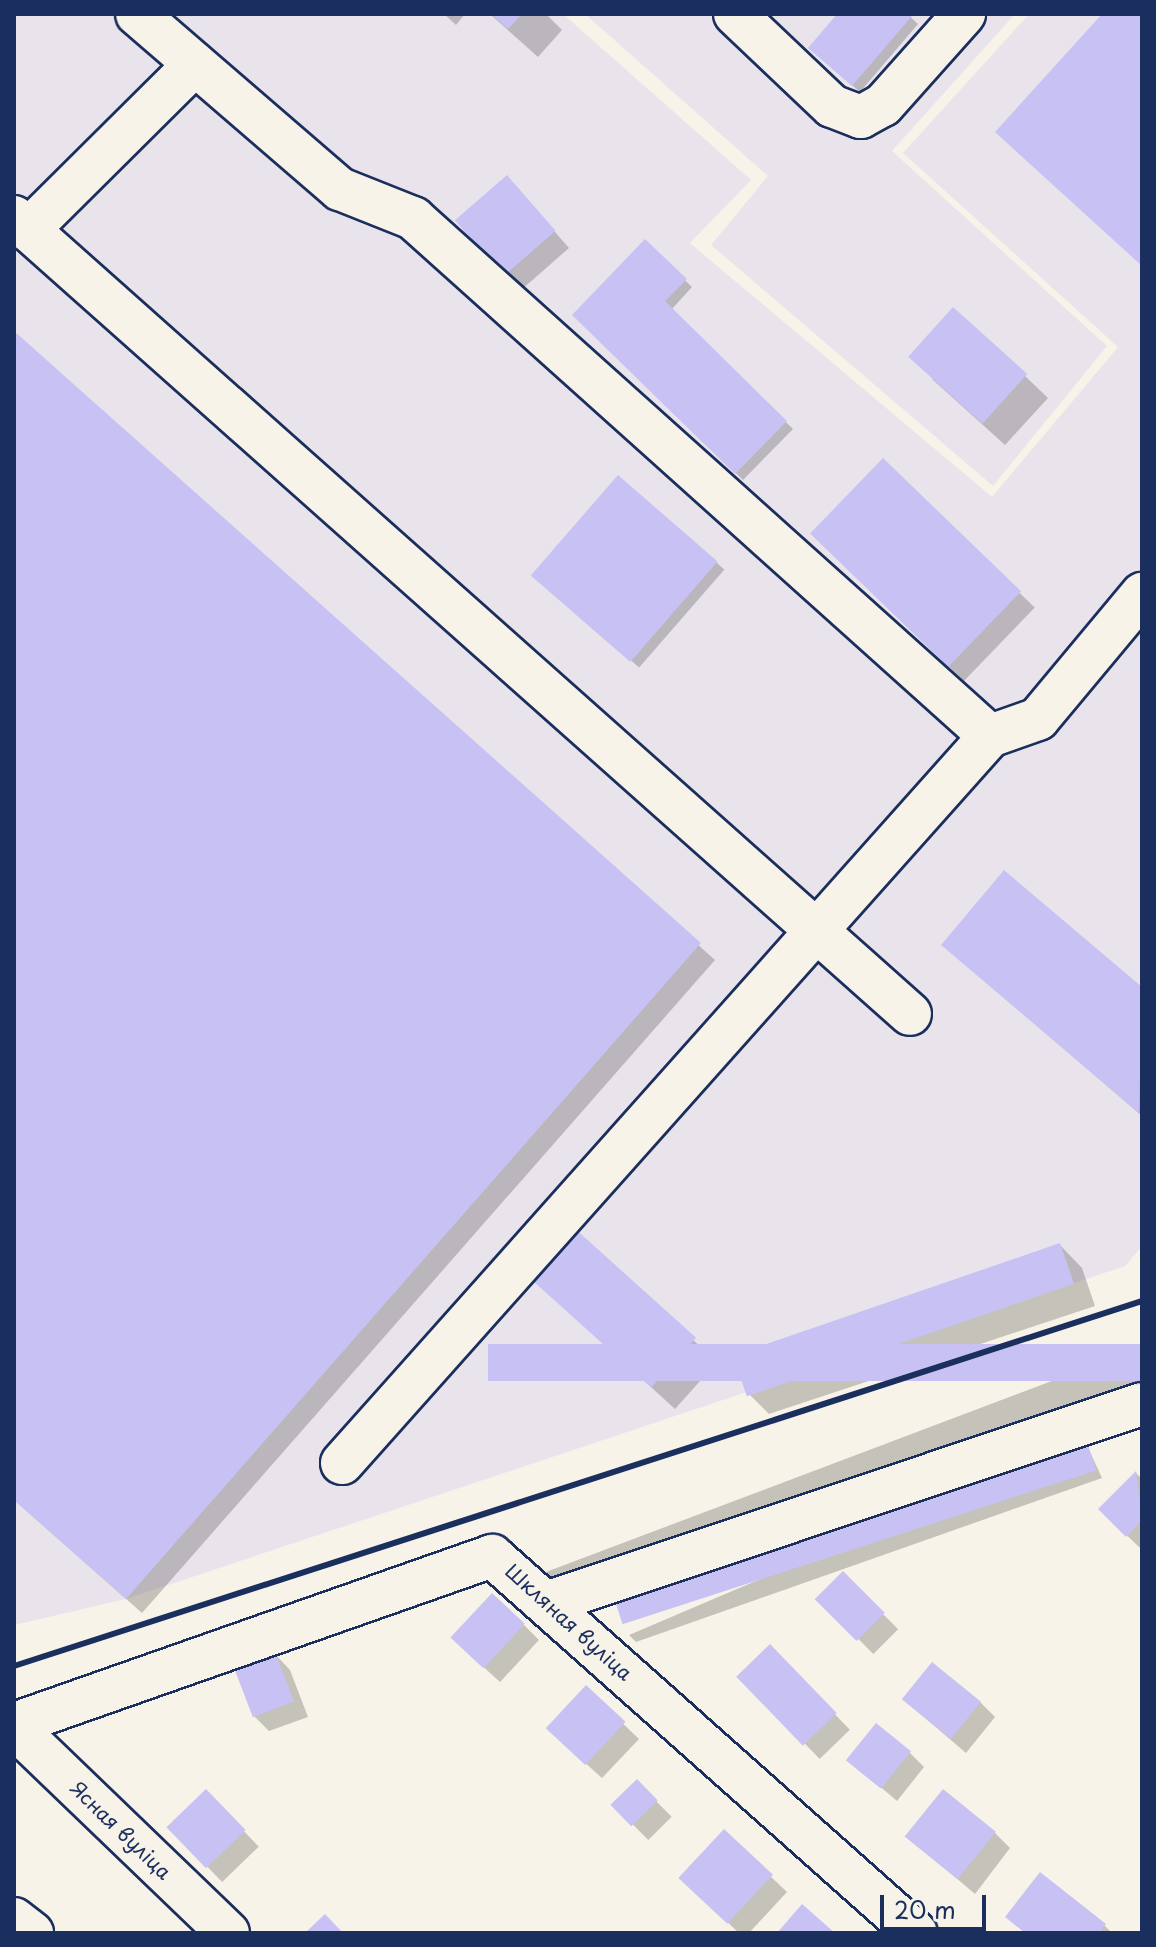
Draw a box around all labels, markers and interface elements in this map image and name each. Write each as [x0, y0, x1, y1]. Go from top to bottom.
street label: Шкляная вуліца [500, 1558, 638, 1686]
street label: Ясная вуліца [65, 1776, 177, 1884]
scale bar [884, 1879, 990, 1929]
text: 20 m [894, 1891, 956, 1927]

